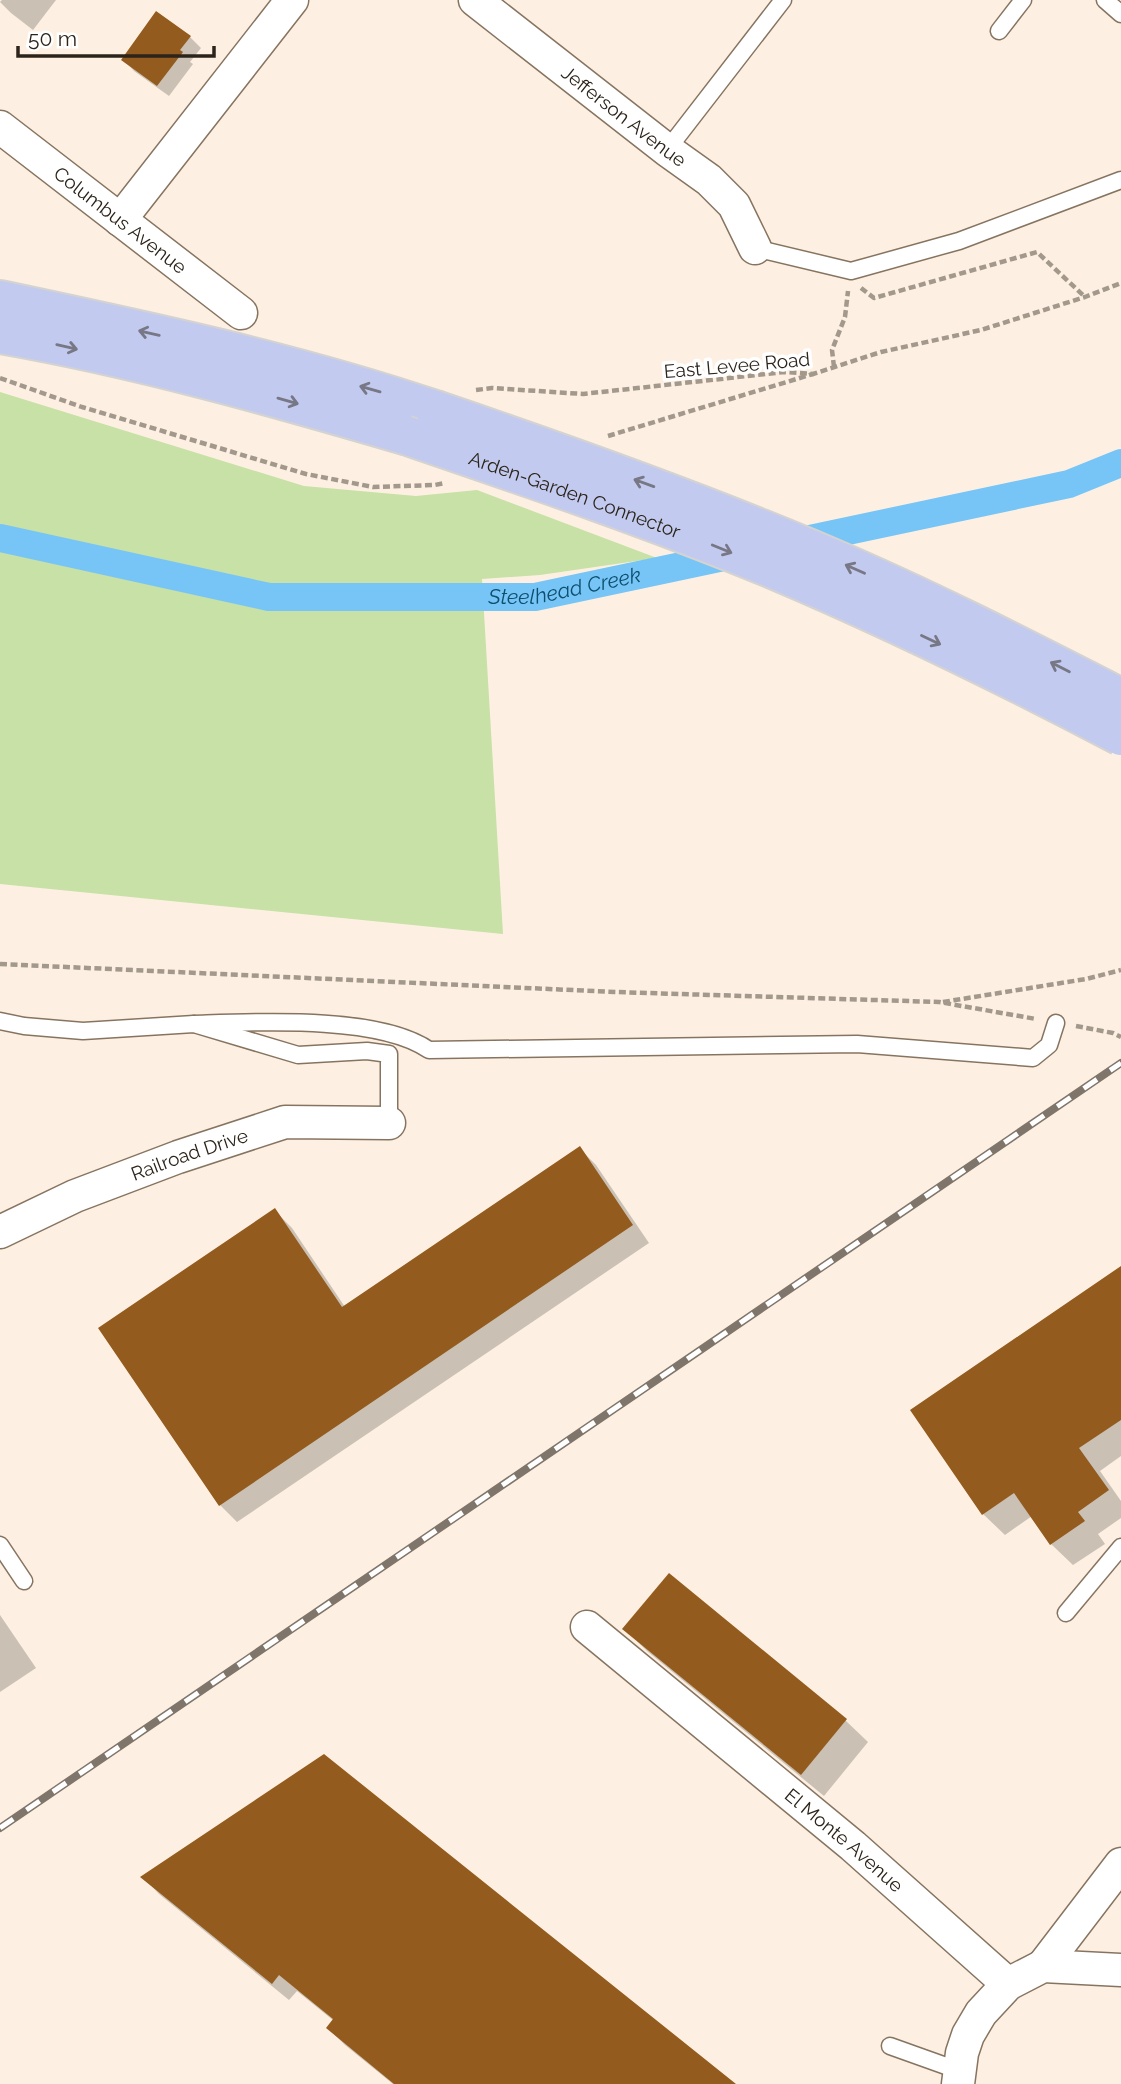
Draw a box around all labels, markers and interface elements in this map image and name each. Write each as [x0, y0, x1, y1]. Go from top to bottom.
scale bar [18, 14, 214, 58]
text: 50 m [28, 26, 77, 51]
street label: Jefferson Avenue [558, 61, 690, 171]
street label: Columbus Avenue [50, 162, 191, 278]
one-way arrow [139, 326, 161, 339]
one-way arrow [55, 340, 78, 354]
street label: East Levee Road [663, 348, 811, 382]
one-way arrow [359, 382, 382, 395]
one-way arrow [277, 395, 299, 408]
street label: Arden-Garden Connector [466, 447, 684, 543]
one-way arrow [634, 476, 656, 488]
one-way arrow [711, 544, 733, 557]
water label: Steelhead Creek [487, 562, 643, 609]
one-way arrow [845, 562, 866, 575]
one-way arrow [920, 634, 941, 648]
one-way arrow [1050, 660, 1071, 673]
street label: Railroad Drive [128, 1124, 251, 1185]
street label: El Monte Avenue [781, 1784, 908, 1896]

